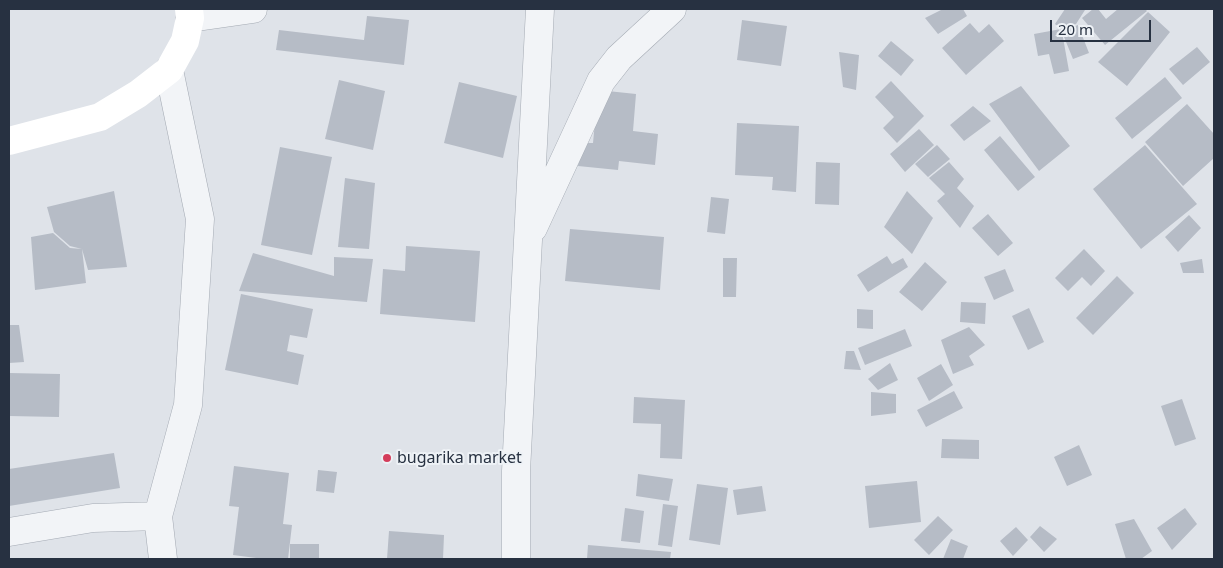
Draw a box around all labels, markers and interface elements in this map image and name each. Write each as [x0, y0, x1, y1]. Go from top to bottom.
scale bar [1053, 10, 1154, 42]
text: 20 m [1058, 19, 1093, 39]
place label: bugarika market [397, 448, 522, 468]
marker: bugarika market [381, 452, 393, 464]

